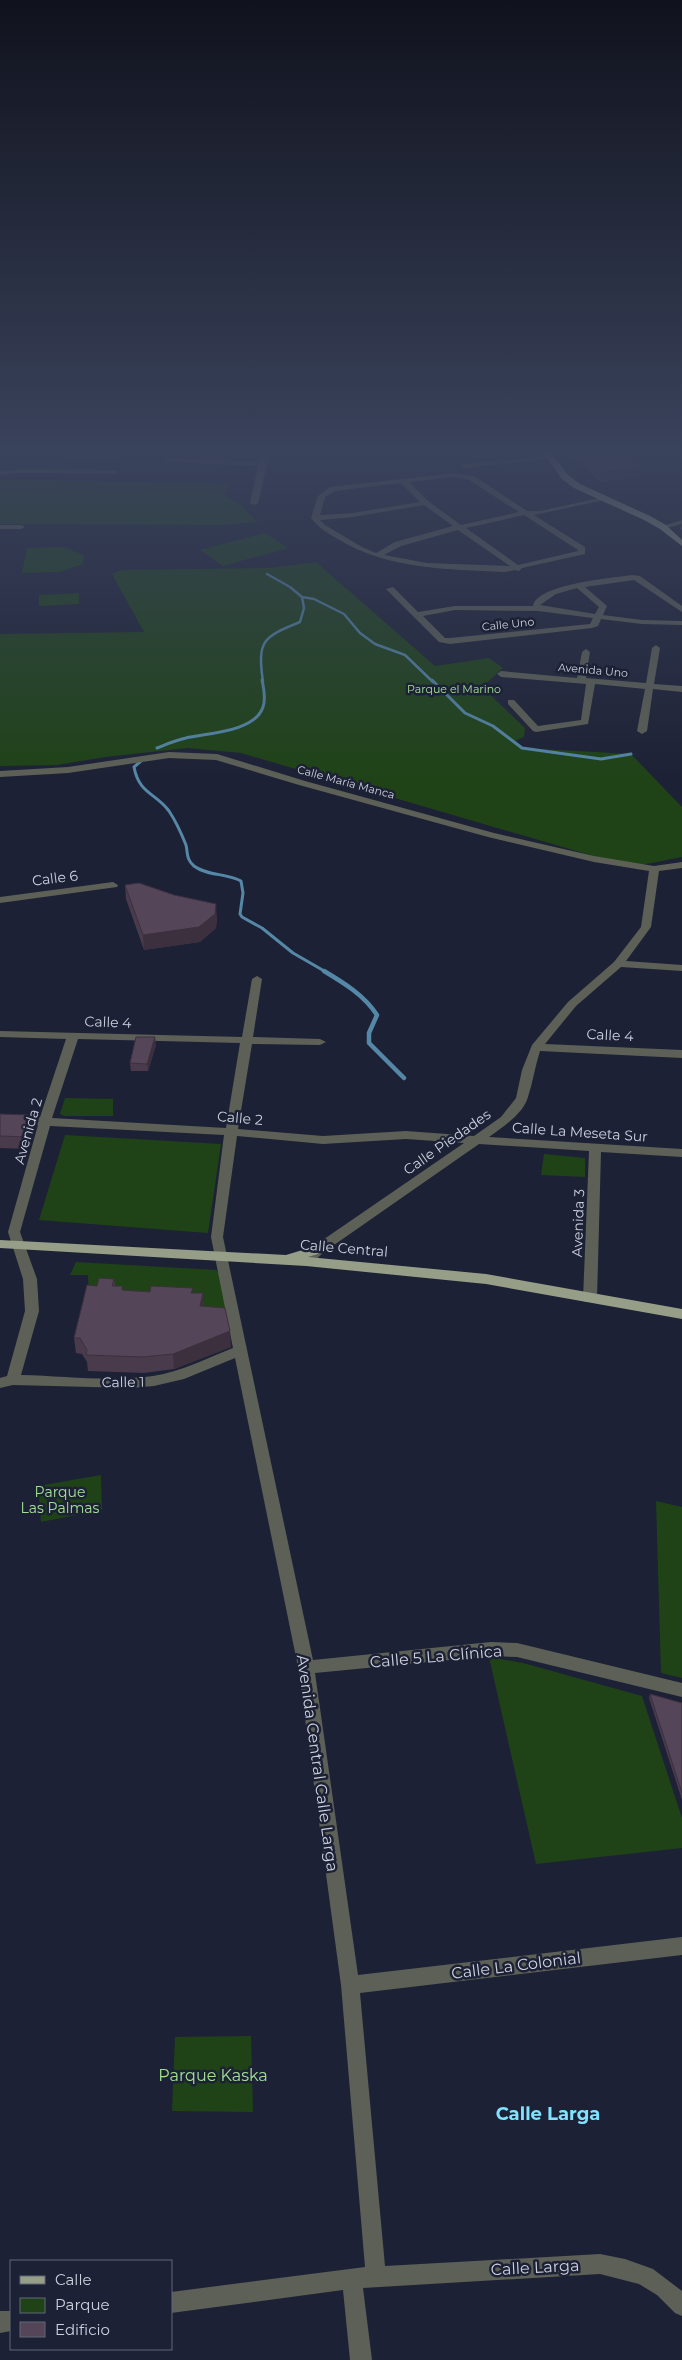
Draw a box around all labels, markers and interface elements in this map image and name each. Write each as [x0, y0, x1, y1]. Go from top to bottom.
street label: Calle Uno [481, 614, 535, 634]
street label: Avenida Uno [557, 660, 629, 680]
park label: Parque el Marino [407, 682, 501, 696]
street label: Calle María Manca [296, 762, 396, 802]
street label: Calle 6 [31, 866, 80, 890]
street label: Calle 4 [84, 1012, 133, 1032]
street label: Calle 4 [586, 1025, 635, 1045]
street label: Avenida 2 [10, 1096, 46, 1166]
street label: Calle Piedades [400, 1105, 494, 1179]
street label: Calle 2 [216, 1107, 264, 1129]
street label: Calle La Meseta Sur [512, 1118, 649, 1146]
street label: Avenida 3 [568, 1189, 588, 1257]
street label: Calle Central [299, 1235, 389, 1261]
street label: Calle 1 [101, 1373, 145, 1391]
park label: Parque Las Palmas [21, 1483, 100, 1517]
street label: Calle 5 La Clínica [369, 1641, 503, 1672]
street label: Avenida Central Calle Larga [293, 1653, 342, 1873]
street label: Calle La Colonial [450, 1948, 582, 1983]
park label: Parque Kaska [158, 2066, 268, 2085]
district label: Calle Larga [496, 2103, 600, 2125]
street label: Calle Larga [490, 2256, 580, 2279]
legend [10, 2260, 172, 2350]
text: Calle [55, 2270, 92, 2289]
text: Parque [55, 2295, 110, 2314]
text: Edificio [55, 2320, 110, 2339]

